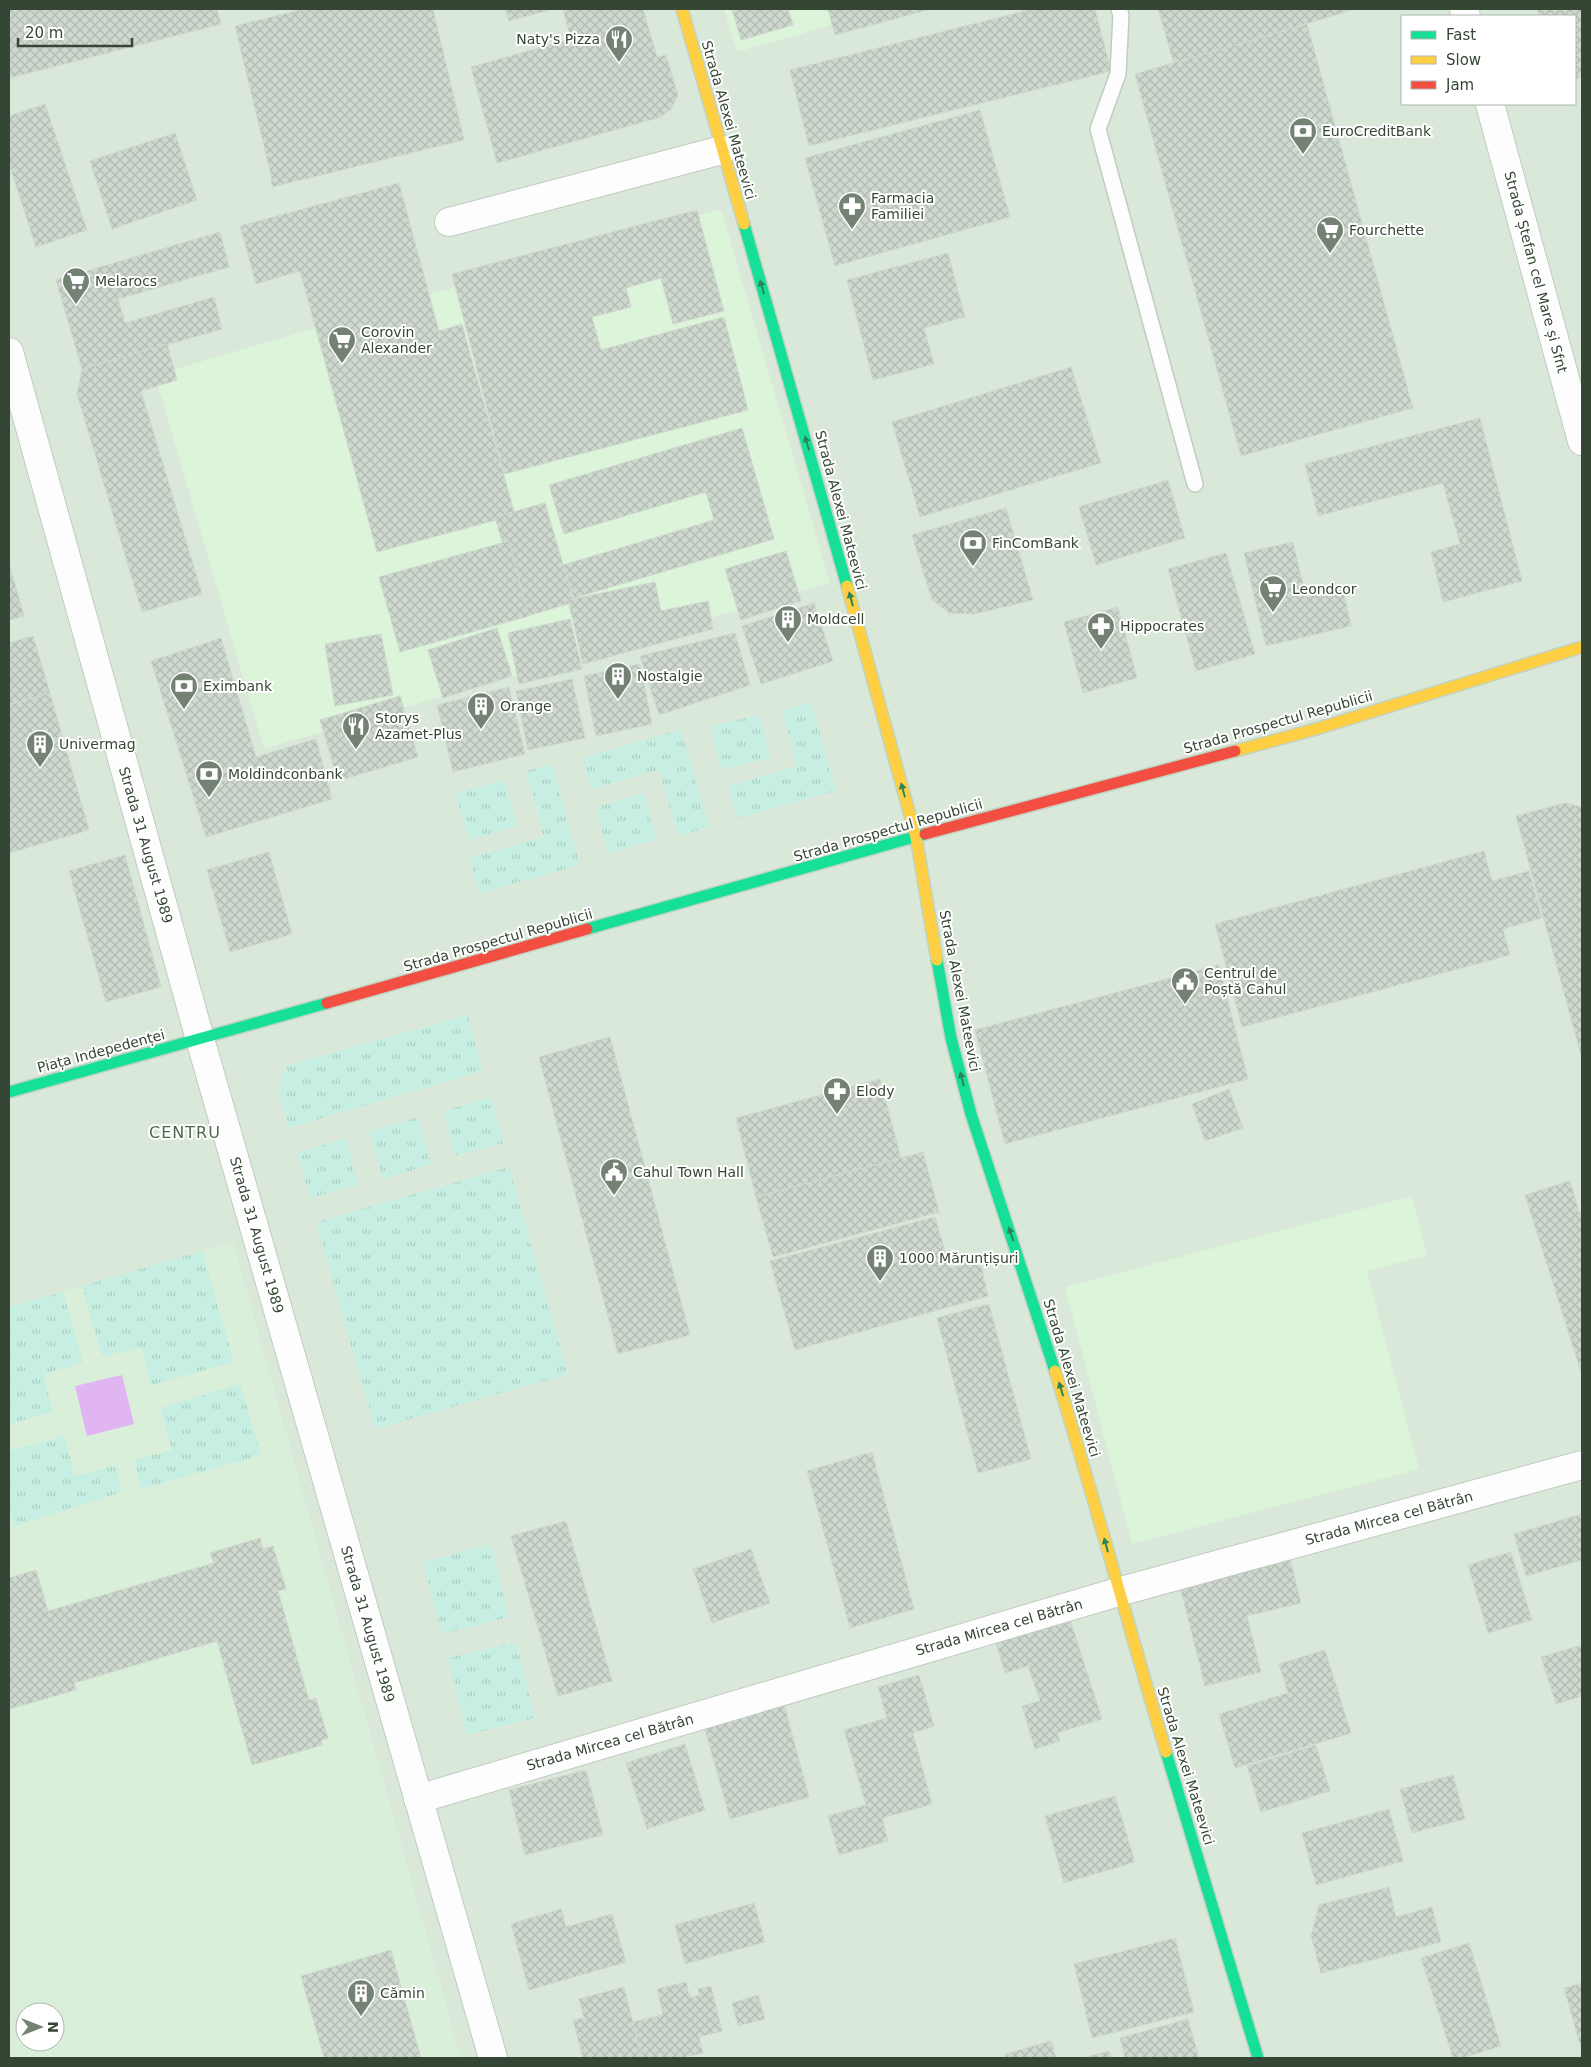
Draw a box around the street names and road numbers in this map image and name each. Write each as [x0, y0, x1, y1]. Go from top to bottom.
street label: Strada Alexei Mateevici [699, 39, 759, 201]
street label: Strada Ștefan cel Mare și Sfnt [1500, 169, 1571, 375]
street label: Strada Alexei Mateevici [812, 429, 870, 591]
street label: Strada Prospectul Republicii [1182, 687, 1374, 757]
street label: Strada 31 August 1989 [116, 765, 176, 925]
street label: Strada Prospectul Republicii [792, 795, 984, 865]
street label: Strada Prospectul Republicii [402, 905, 594, 975]
street label: Strada Alexei Mateevici [936, 909, 984, 1073]
street label: Piața Indepedenței [35, 1026, 167, 1077]
street label: Strada 31 August 1989 [227, 1155, 287, 1315]
street label: Strada Alexei Mateevici [1040, 1297, 1104, 1459]
street label: Strada Mircea cel Bătrân [1303, 1488, 1475, 1548]
street label: Strada 31 August 1989 [338, 1544, 398, 1704]
street label: Strada Mircea cel Bătrân [914, 1595, 1084, 1659]
street label: Strada Alexei Mateevici [1154, 1685, 1218, 1847]
street label: Strada Mircea cel Bătrân [525, 1710, 695, 1774]

